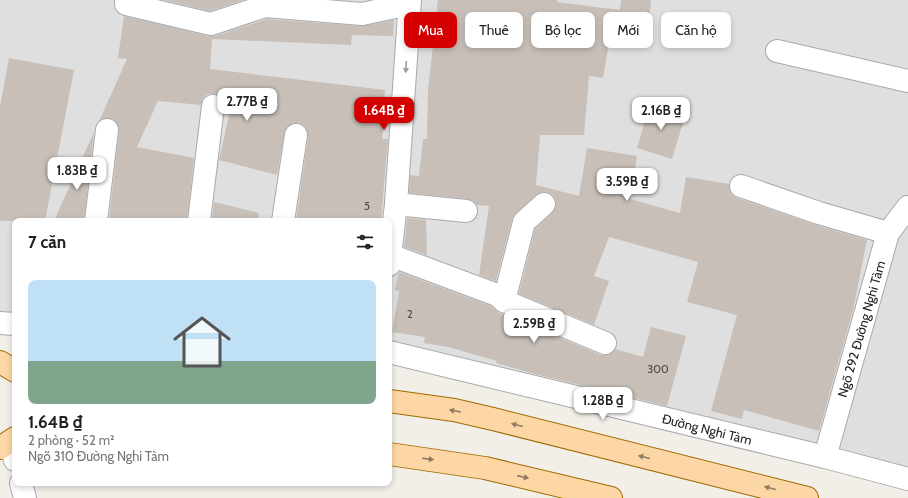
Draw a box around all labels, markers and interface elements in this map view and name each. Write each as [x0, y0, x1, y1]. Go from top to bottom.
chip: Mua [404, 12, 457, 48]
chip: Thuê [465, 12, 523, 48]
chip: Bộ lọc [531, 12, 595, 48]
chip: Mới [603, 12, 653, 48]
chip: Căn hộ [661, 12, 731, 48]
one-way arrow [402, 61, 409, 73]
pin: 2.77B ₫ [210, 88, 284, 122]
text: 2.77B ₫ [226, 93, 268, 109]
pin: 1.64B ₫ [347, 97, 421, 131]
pin: 2.16B ₫ [624, 97, 698, 131]
text: 1.64B ₫ [363, 102, 405, 118]
text: 2.16B ₫ [641, 102, 681, 118]
pin: 1.83B ₫ [40, 157, 114, 191]
text: 1.83B ₫ [56, 162, 98, 178]
pin: 3.59B ₫ [590, 168, 664, 202]
text: 3.59B ₫ [606, 173, 648, 189]
house number: 5 [364, 199, 370, 213]
icon: filters [354, 231, 376, 253]
text: 7 căn [28, 232, 66, 252]
street label: Ngõ 292 Đường Nghi Tàm [834, 259, 888, 399]
icon: home [166, 306, 238, 378]
house number: 2 [407, 307, 413, 321]
pin: 2.59B ₫ [497, 310, 571, 344]
text: 2.59B ₫ [513, 315, 555, 331]
house number: 300 [647, 362, 669, 376]
pin: 1.28B ₫ [566, 387, 640, 421]
text: 1.28B ₫ [583, 392, 623, 408]
one-way arrow [449, 407, 461, 413]
street label: Đường Nghi Tàm [660, 410, 754, 448]
text: 1.64B ₫ [28, 412, 82, 432]
one-way arrow [511, 422, 523, 428]
text: 2 phòng · 52 m² [28, 432, 114, 448]
text: Ngõ 310 Đường Nghi Tàm [28, 448, 169, 464]
one-way arrow [637, 453, 650, 459]
one-way arrow [422, 456, 434, 462]
one-way arrow [517, 475, 529, 481]
one-way arrow [763, 485, 776, 491]

